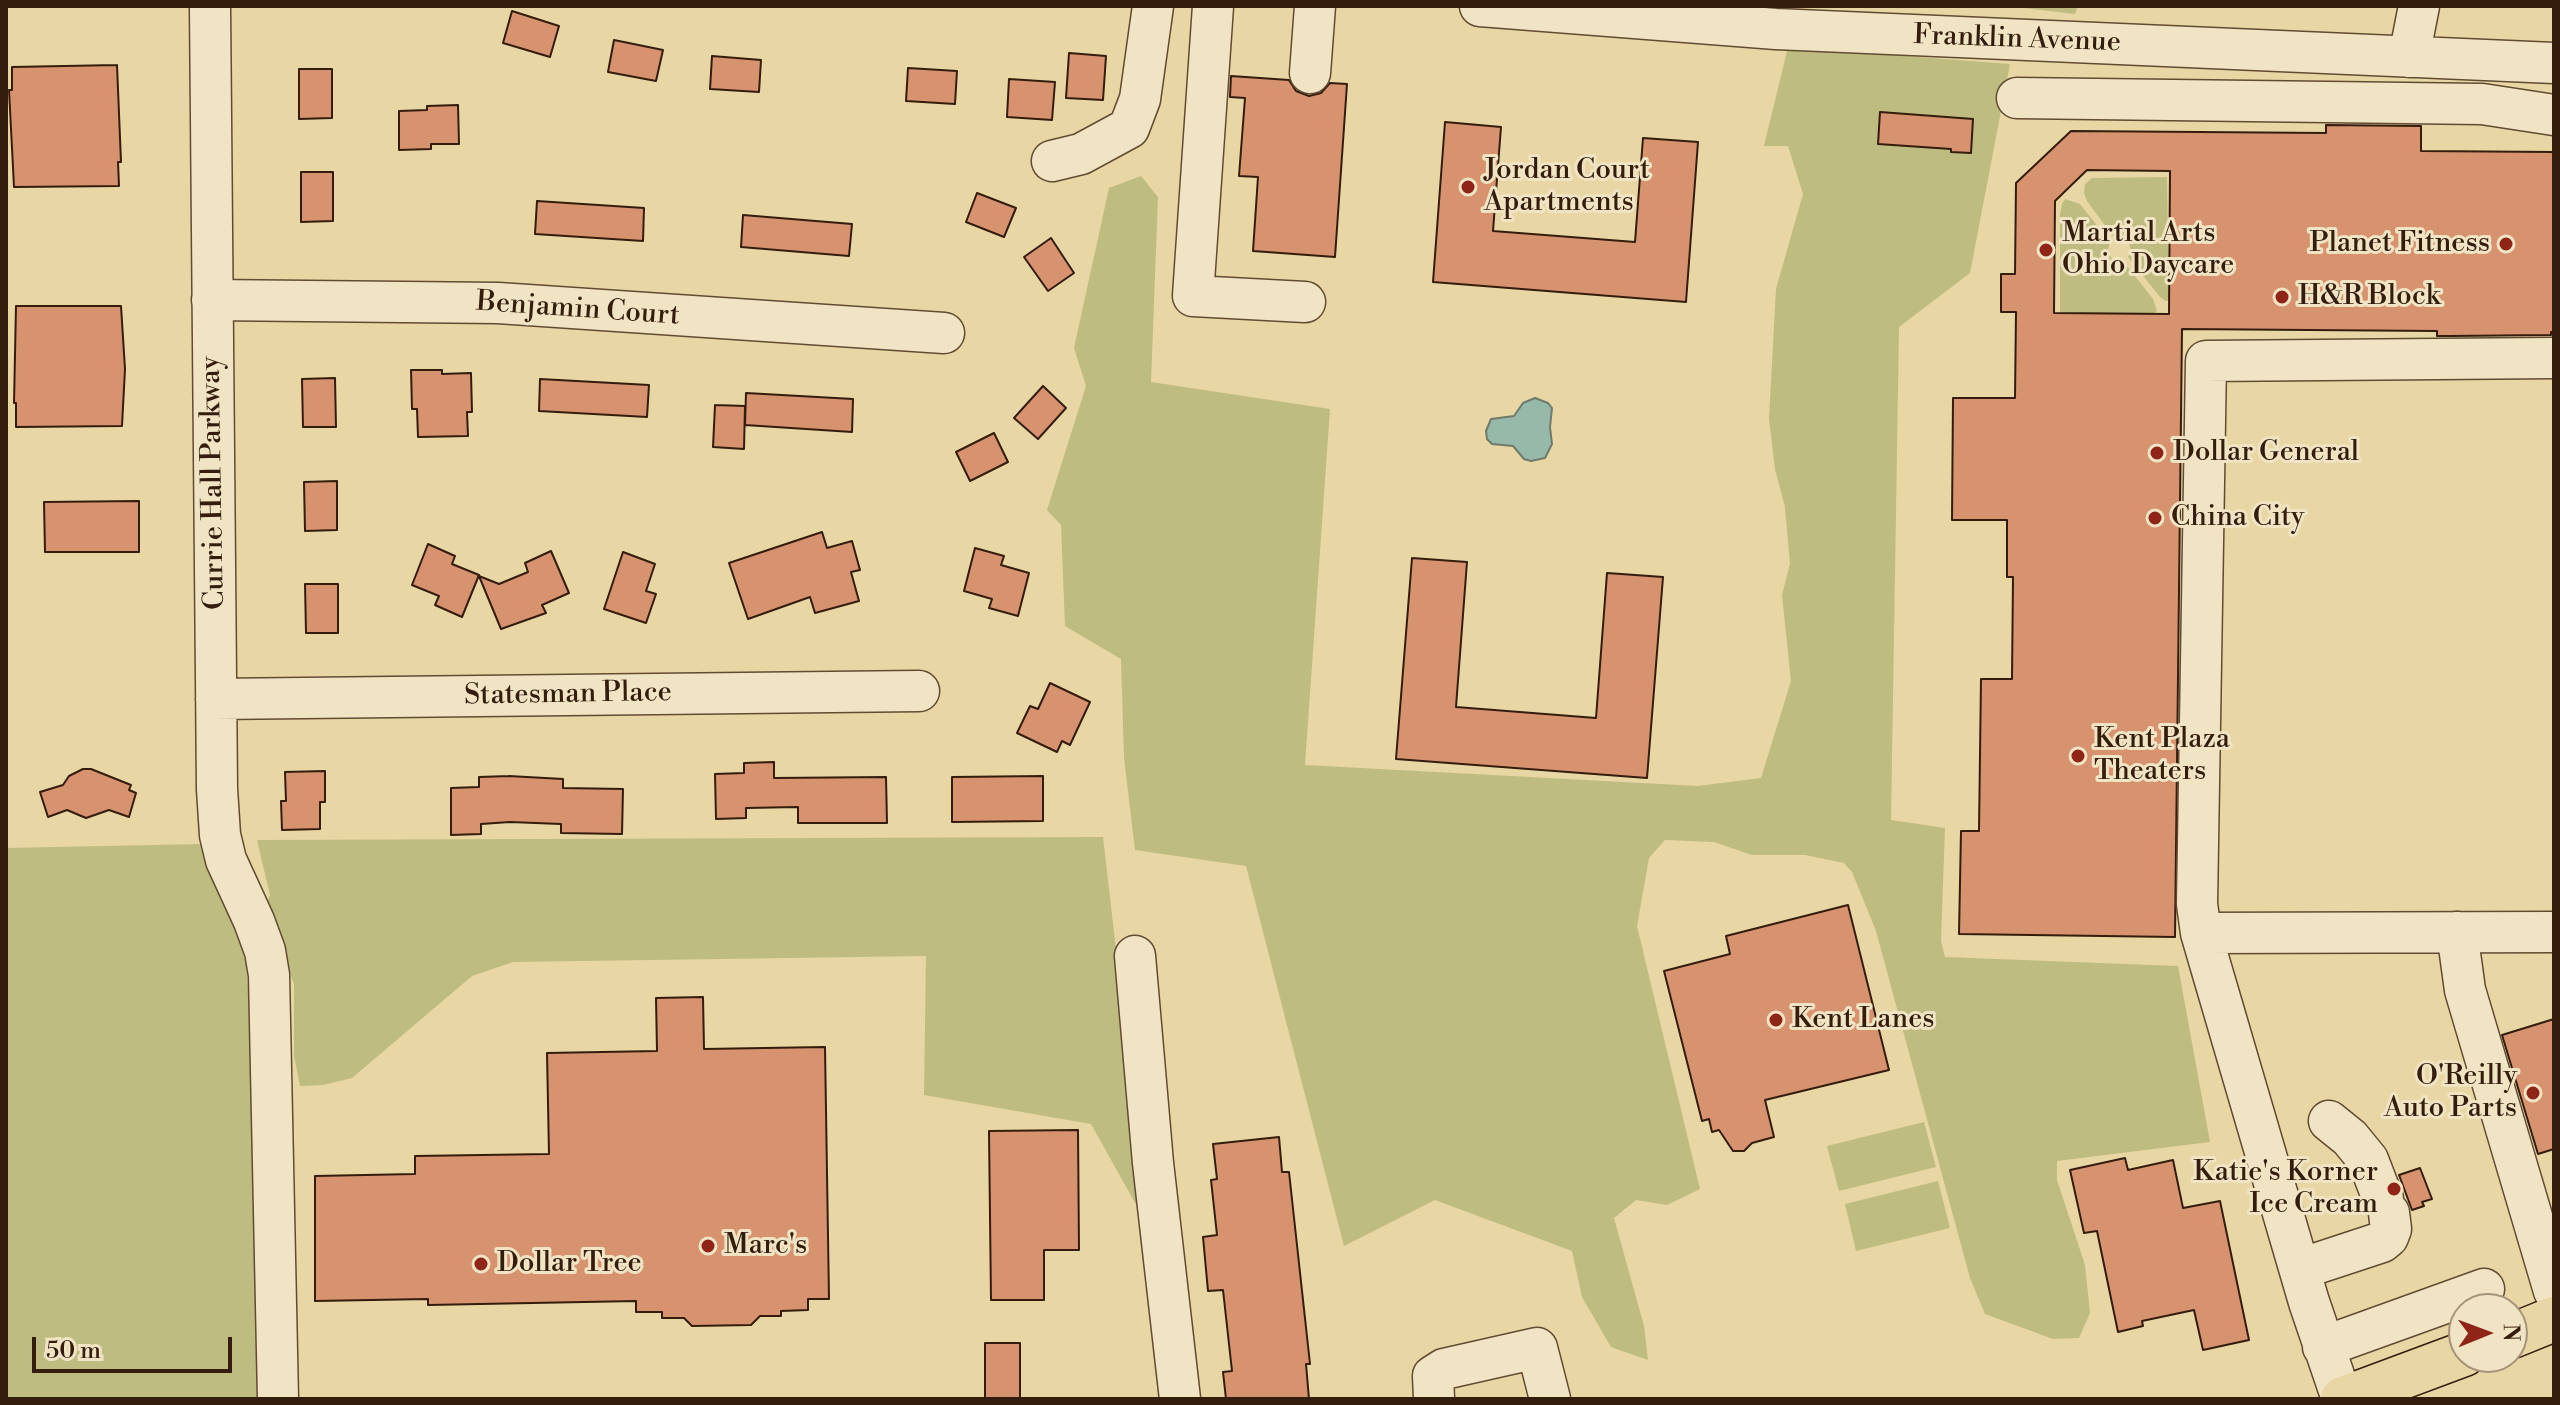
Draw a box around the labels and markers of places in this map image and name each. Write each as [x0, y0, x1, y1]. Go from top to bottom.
place label: Jordan Court Apartments [1484, 154, 1650, 220]
marker: Jordan Court Apartments [1459, 178, 1477, 196]
place label: Martial Arts Ohio Daycare [2062, 217, 2234, 283]
place label: Planet Fitness [2310, 227, 2490, 261]
marker: Planet Fitness [2497, 235, 2515, 253]
marker: Martial Arts Ohio Daycare [2037, 241, 2055, 259]
place label: H&R Block [2298, 280, 2440, 314]
marker: H&R Block [2273, 288, 2291, 306]
place label: Dollar General [2173, 436, 2359, 470]
marker: Dollar General [2148, 444, 2166, 462]
place label: China City [2171, 501, 2304, 535]
marker: China City [2146, 509, 2164, 527]
place label: Kent Plaza Theaters [2094, 723, 2230, 789]
marker: Kent Plaza Theaters [2069, 747, 2087, 765]
place label: Kent Lanes [1792, 1003, 1935, 1037]
marker: Kent Lanes [1767, 1011, 1785, 1029]
place label: O'Reilly Auto Parts [2384, 1060, 2517, 1126]
marker: O'Reilly Auto Parts [2524, 1084, 2542, 1102]
place label: Katie's Korner Ice Cream [2193, 1156, 2378, 1222]
marker: Katie's Korner Ice Cream [2385, 1180, 2403, 1198]
place label: Marc's [724, 1229, 807, 1263]
marker: Marc's [699, 1237, 717, 1255]
place label: Dollar Tree [497, 1247, 642, 1281]
marker: Dollar Tree [472, 1255, 490, 1273]

